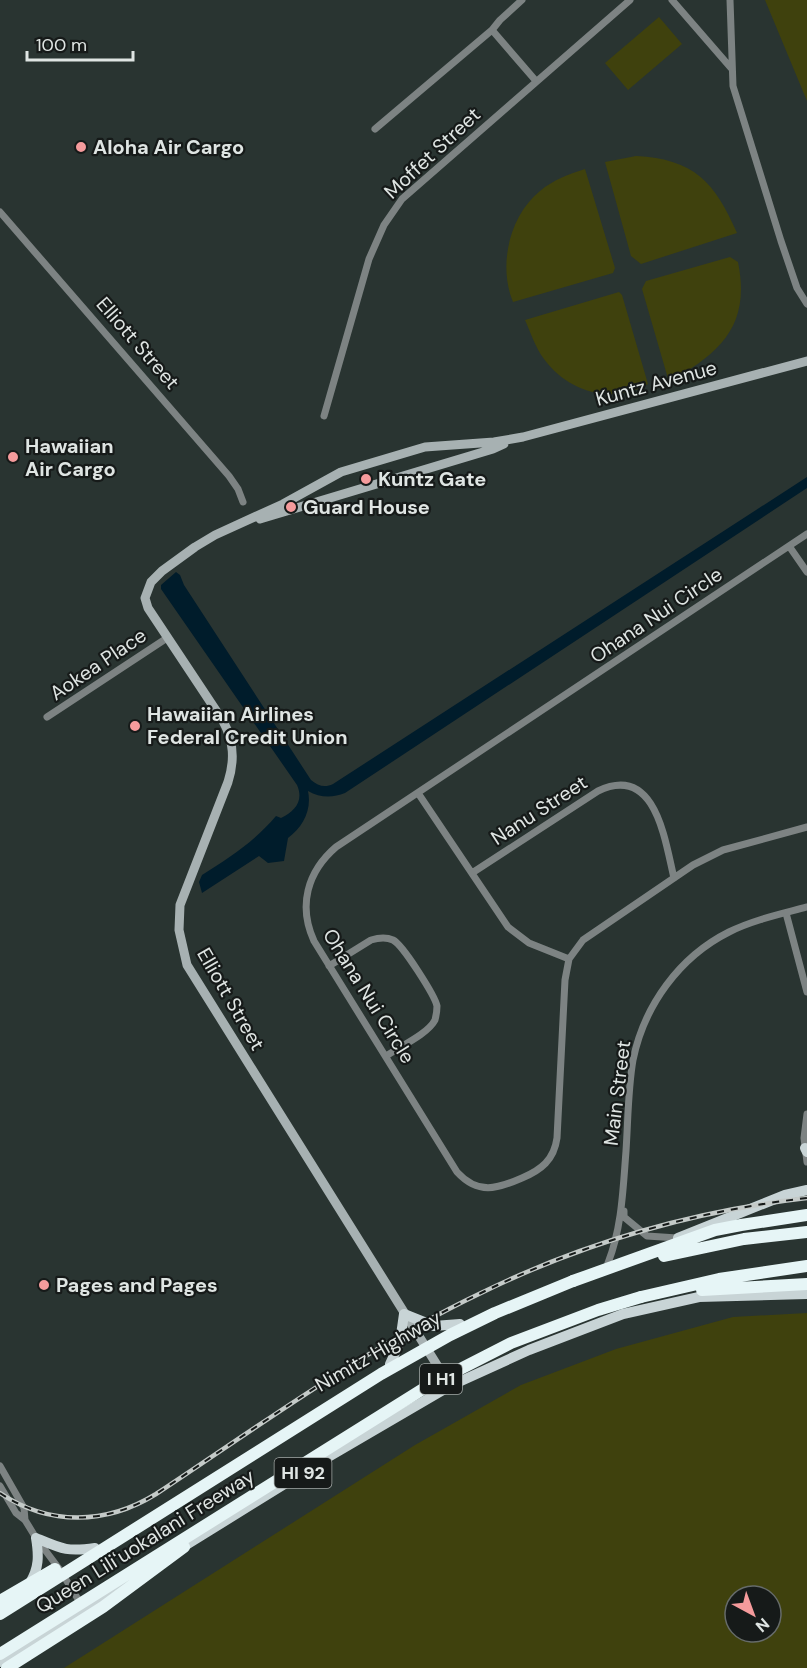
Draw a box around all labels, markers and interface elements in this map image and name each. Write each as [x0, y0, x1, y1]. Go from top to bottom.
scale bar [27, 24, 134, 62]
text: 100 m [36, 33, 87, 57]
street label: Moffet Street [378, 102, 486, 204]
place label: Aloha Air Cargo [93, 134, 244, 160]
marker: Aloha Air Cargo [74, 140, 88, 154]
street label: Elliott Street [91, 291, 185, 395]
street label: Kuntz Avenue [592, 354, 720, 412]
place label: Hawaiian Air Cargo [25, 433, 116, 482]
marker: Hawaiian Air Cargo [6, 450, 20, 464]
place label: Kuntz Gate [378, 466, 486, 492]
marker: Kuntz Gate [359, 472, 373, 486]
place label: Guard House [303, 494, 430, 520]
marker: Guard House [284, 500, 298, 514]
street label: Ohana Nui Circle [585, 561, 727, 669]
street label: Aokea Place [45, 622, 151, 706]
place label: Hawaiian Airlines Federal Credit Union [147, 701, 348, 750]
marker: Hawaiian Airlines Federal Credit Union [128, 719, 142, 733]
street label: Nanu Street [486, 769, 592, 851]
street label: Ohana Nui Circle [317, 924, 421, 1068]
street label: Elliott Street [191, 943, 271, 1055]
street label: Main Street [598, 1039, 636, 1147]
place label: Pages and Pages [56, 1272, 218, 1298]
marker: Pages and Pages [37, 1278, 51, 1292]
street label: Nimitz Highway [310, 1304, 446, 1398]
road number: I H1 [420, 1364, 462, 1394]
road number: HI 92 [274, 1458, 332, 1488]
street label: Queen Liliʻuokalani Freeway [31, 1463, 259, 1619]
north arrow [723, 1584, 783, 1644]
text: N [751, 1613, 774, 1637]

